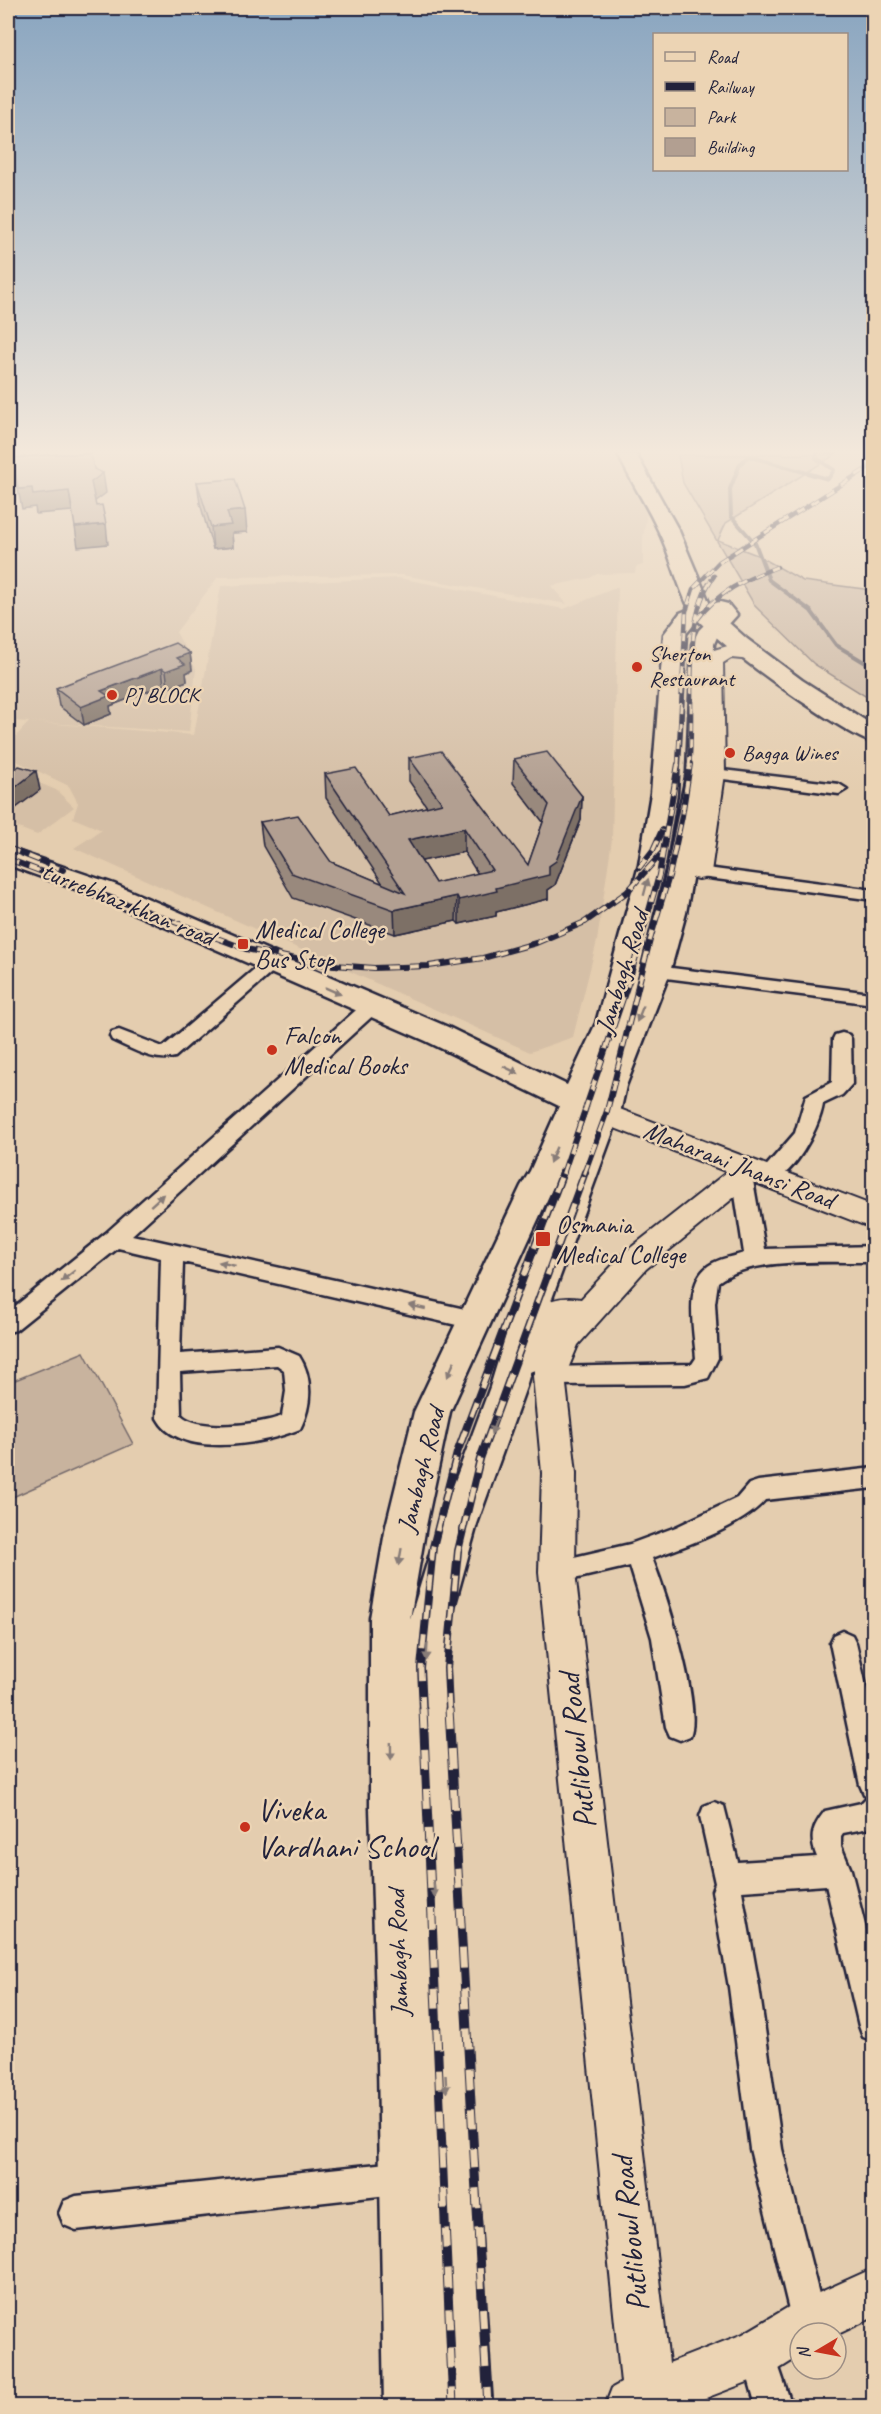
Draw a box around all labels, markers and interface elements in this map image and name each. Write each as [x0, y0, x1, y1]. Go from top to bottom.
legend [653, 33, 848, 171]
text: Road [707, 46, 740, 68]
text: Railway [707, 76, 755, 98]
text: Park [707, 106, 737, 128]
text: Building [707, 136, 756, 158]
place label: Sherton Restaurant [649, 640, 737, 693]
marker: Sherton Restaurant [630, 660, 644, 674]
place label: PJ BLOCK [124, 681, 202, 709]
marker: PJ BLOCK [105, 688, 119, 702]
place label: Bagga Wines [742, 739, 840, 767]
marker: Bagga Wines [723, 746, 737, 760]
street label: turrebhaz khan road [37, 854, 223, 955]
one-way arrow [642, 878, 652, 896]
street label: Jambagh Road [587, 903, 658, 1040]
place label: Medical College Bus Stop [255, 913, 386, 976]
marker: Medical College Bus Stop [236, 937, 250, 951]
one-way arrow [324, 986, 342, 996]
one-way arrow [635, 1006, 645, 1024]
place label: Falcon Medical Books [284, 1019, 409, 1082]
marker: Falcon Medical Books [265, 1043, 279, 1057]
one-way arrow [502, 1066, 519, 1075]
street label: Maharani Jhansi Road [639, 1114, 842, 1218]
one-way arrow [548, 1147, 558, 1165]
one-way arrow [149, 1194, 164, 1207]
place label: Osmania Medical College [556, 1208, 687, 1271]
marker: Osmania Medical College [534, 1230, 552, 1248]
one-way arrow [217, 1259, 236, 1268]
one-way arrow [60, 1269, 76, 1282]
one-way arrow [407, 1302, 426, 1311]
one-way arrow [447, 1361, 456, 1378]
street label: Jambagh Road [389, 1401, 453, 1538]
one-way arrow [489, 1417, 498, 1435]
one-way arrow [396, 1547, 405, 1566]
one-way arrow [423, 1643, 432, 1662]
street label: Putlibowl Road [548, 1667, 606, 1831]
one-way arrow [386, 1741, 396, 1760]
place label: Viveka Vardhani School [257, 1789, 440, 1867]
marker: Viveka Vardhani School [238, 1820, 252, 1834]
one-way arrow [430, 1879, 439, 1898]
street label: Jambagh Road [379, 1885, 417, 2019]
one-way arrow [441, 2074, 450, 2093]
street label: Putlibowl Road [601, 2150, 659, 2314]
north arrow [788, 2321, 848, 2381]
text: N [793, 2344, 815, 2360]

